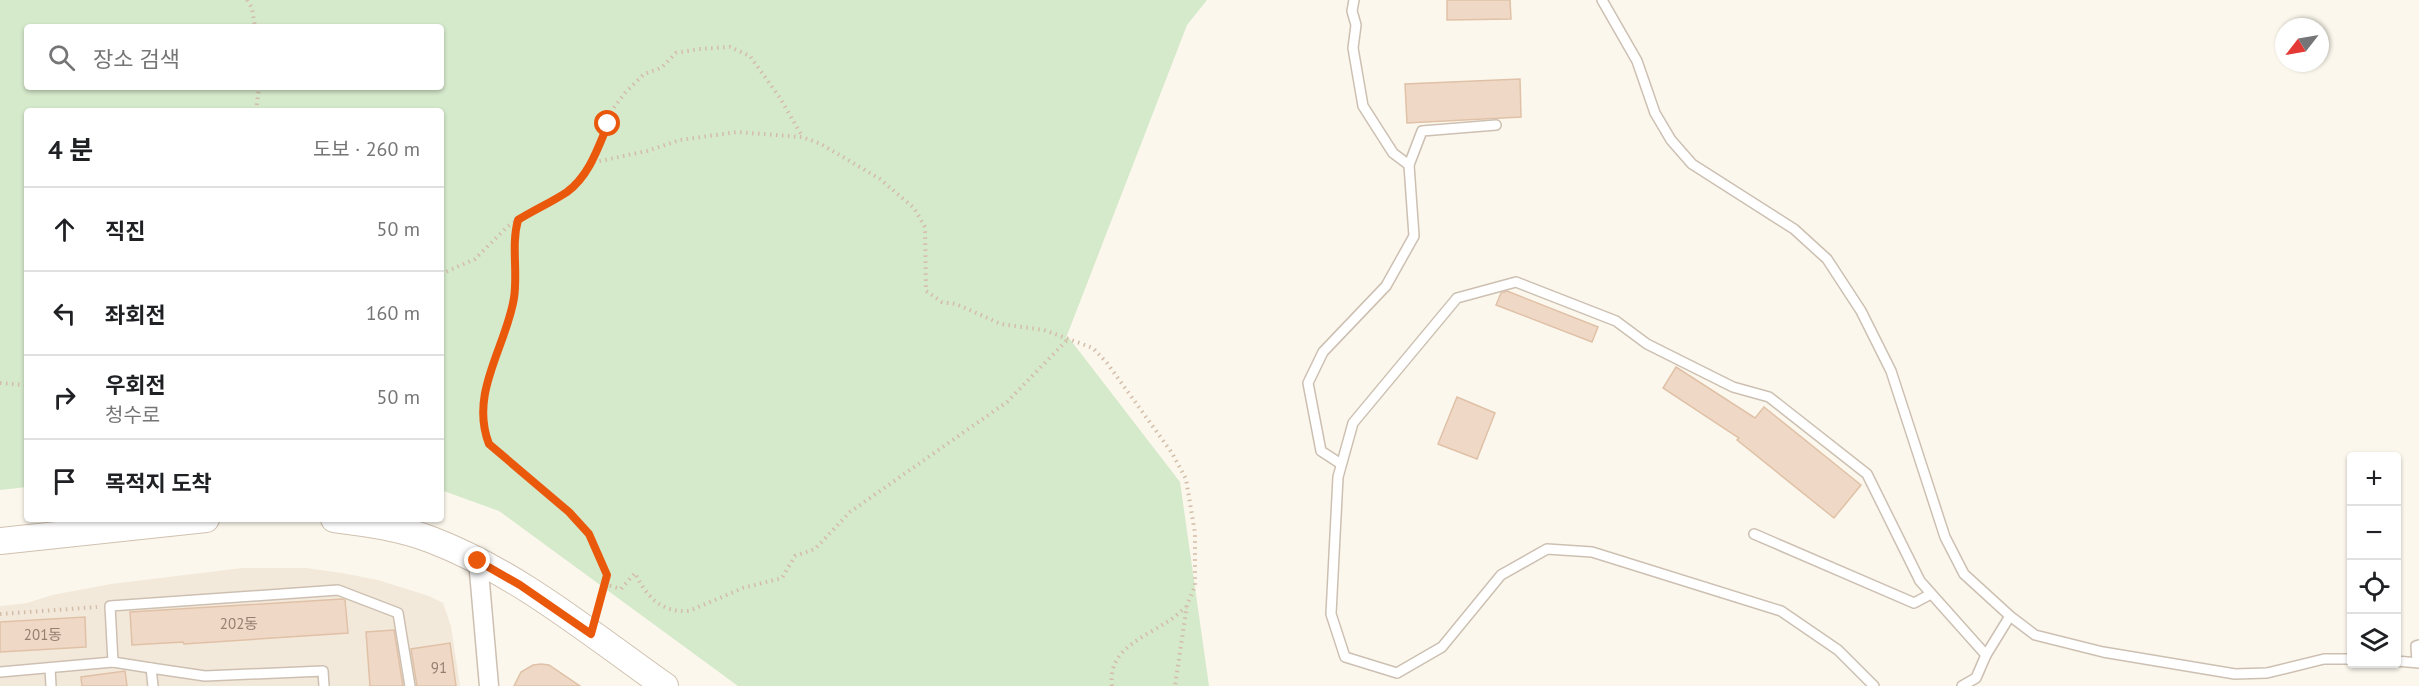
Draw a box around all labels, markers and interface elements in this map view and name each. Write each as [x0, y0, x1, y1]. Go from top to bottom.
north arrow [2275, 18, 2329, 72]
search box [24, 24, 444, 90]
icon: search [45, 41, 78, 74]
text: 장소 검색 [93, 45, 180, 73]
route start [594, 110, 620, 136]
text: 4 분 [48, 133, 93, 166]
text: 도보 · 260 m [313, 136, 420, 162]
icon: ahead [48, 213, 81, 246]
text: 50 m [377, 216, 420, 242]
text: 직진 [105, 217, 145, 245]
icon: left [48, 297, 81, 330]
text: 160 m [366, 300, 420, 326]
text: 좌회전 [105, 301, 166, 329]
text: 우회전 [105, 371, 166, 399]
icon: right [48, 381, 81, 414]
text: 50 m [377, 384, 420, 410]
text: 청수로 [105, 402, 160, 428]
map controls [2347, 452, 2401, 668]
button: + [2347, 452, 2401, 506]
icon: arrive [48, 465, 81, 498]
text: 목적지 도착 [105, 469, 212, 497]
button: − [2347, 506, 2401, 560]
route end [464, 547, 490, 573]
button: locate [2347, 560, 2401, 614]
house number: 202동 [220, 614, 258, 633]
button: layers [2347, 614, 2401, 668]
house number: 201동 [24, 625, 62, 644]
house number: 91 [431, 658, 447, 677]

